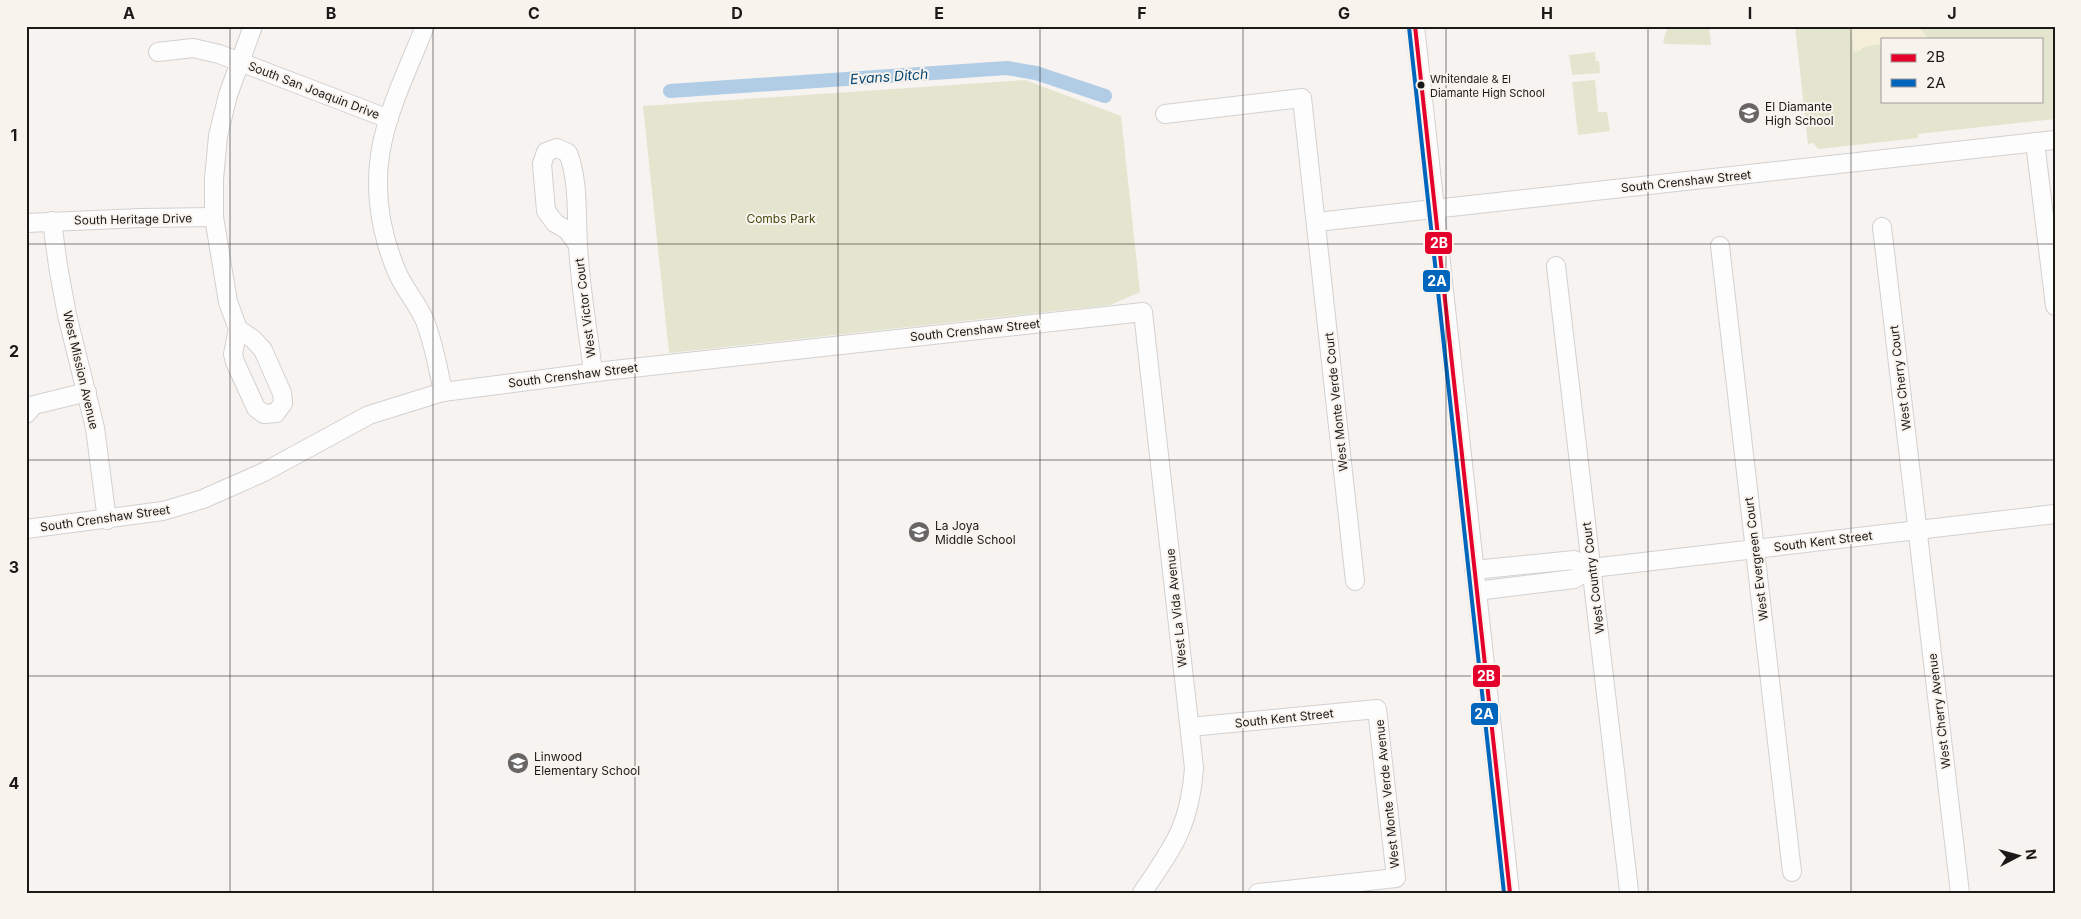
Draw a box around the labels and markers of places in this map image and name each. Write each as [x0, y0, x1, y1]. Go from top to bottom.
place label: Whitendale & El Diamante High School [1430, 72, 1545, 100]
marker: Whitendale & El Diamante High School [1416, 80, 1426, 90]
place label: El Diamante High School [1765, 99, 1834, 128]
school or university icon: El Diamante High School [1737, 101, 1761, 125]
place label: La Joya Middle School [935, 518, 1016, 547]
school or university icon: La Joya Middle School [907, 520, 931, 544]
place label: Linwood Elementary School [534, 749, 640, 778]
school or university icon: Linwood Elementary School [506, 751, 530, 775]

